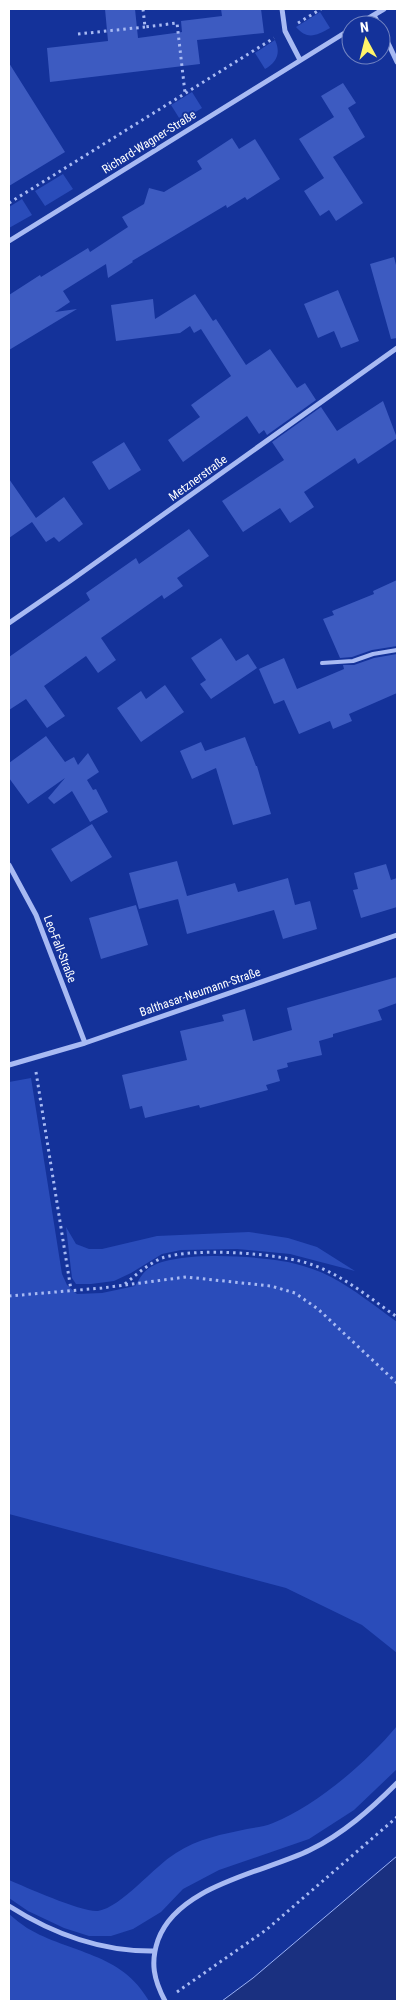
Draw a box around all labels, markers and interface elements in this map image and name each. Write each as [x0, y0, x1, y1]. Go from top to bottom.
north arrow [341, 15, 391, 65]
text: N [359, 19, 370, 36]
street label: Richard-Wagner-Straße [99, 107, 199, 177]
street label: Metznerstraße [166, 452, 230, 504]
street label: Leo-Fall-Straße [41, 913, 79, 985]
street label: Balthasar-Neumann-Straße [138, 965, 263, 1019]

